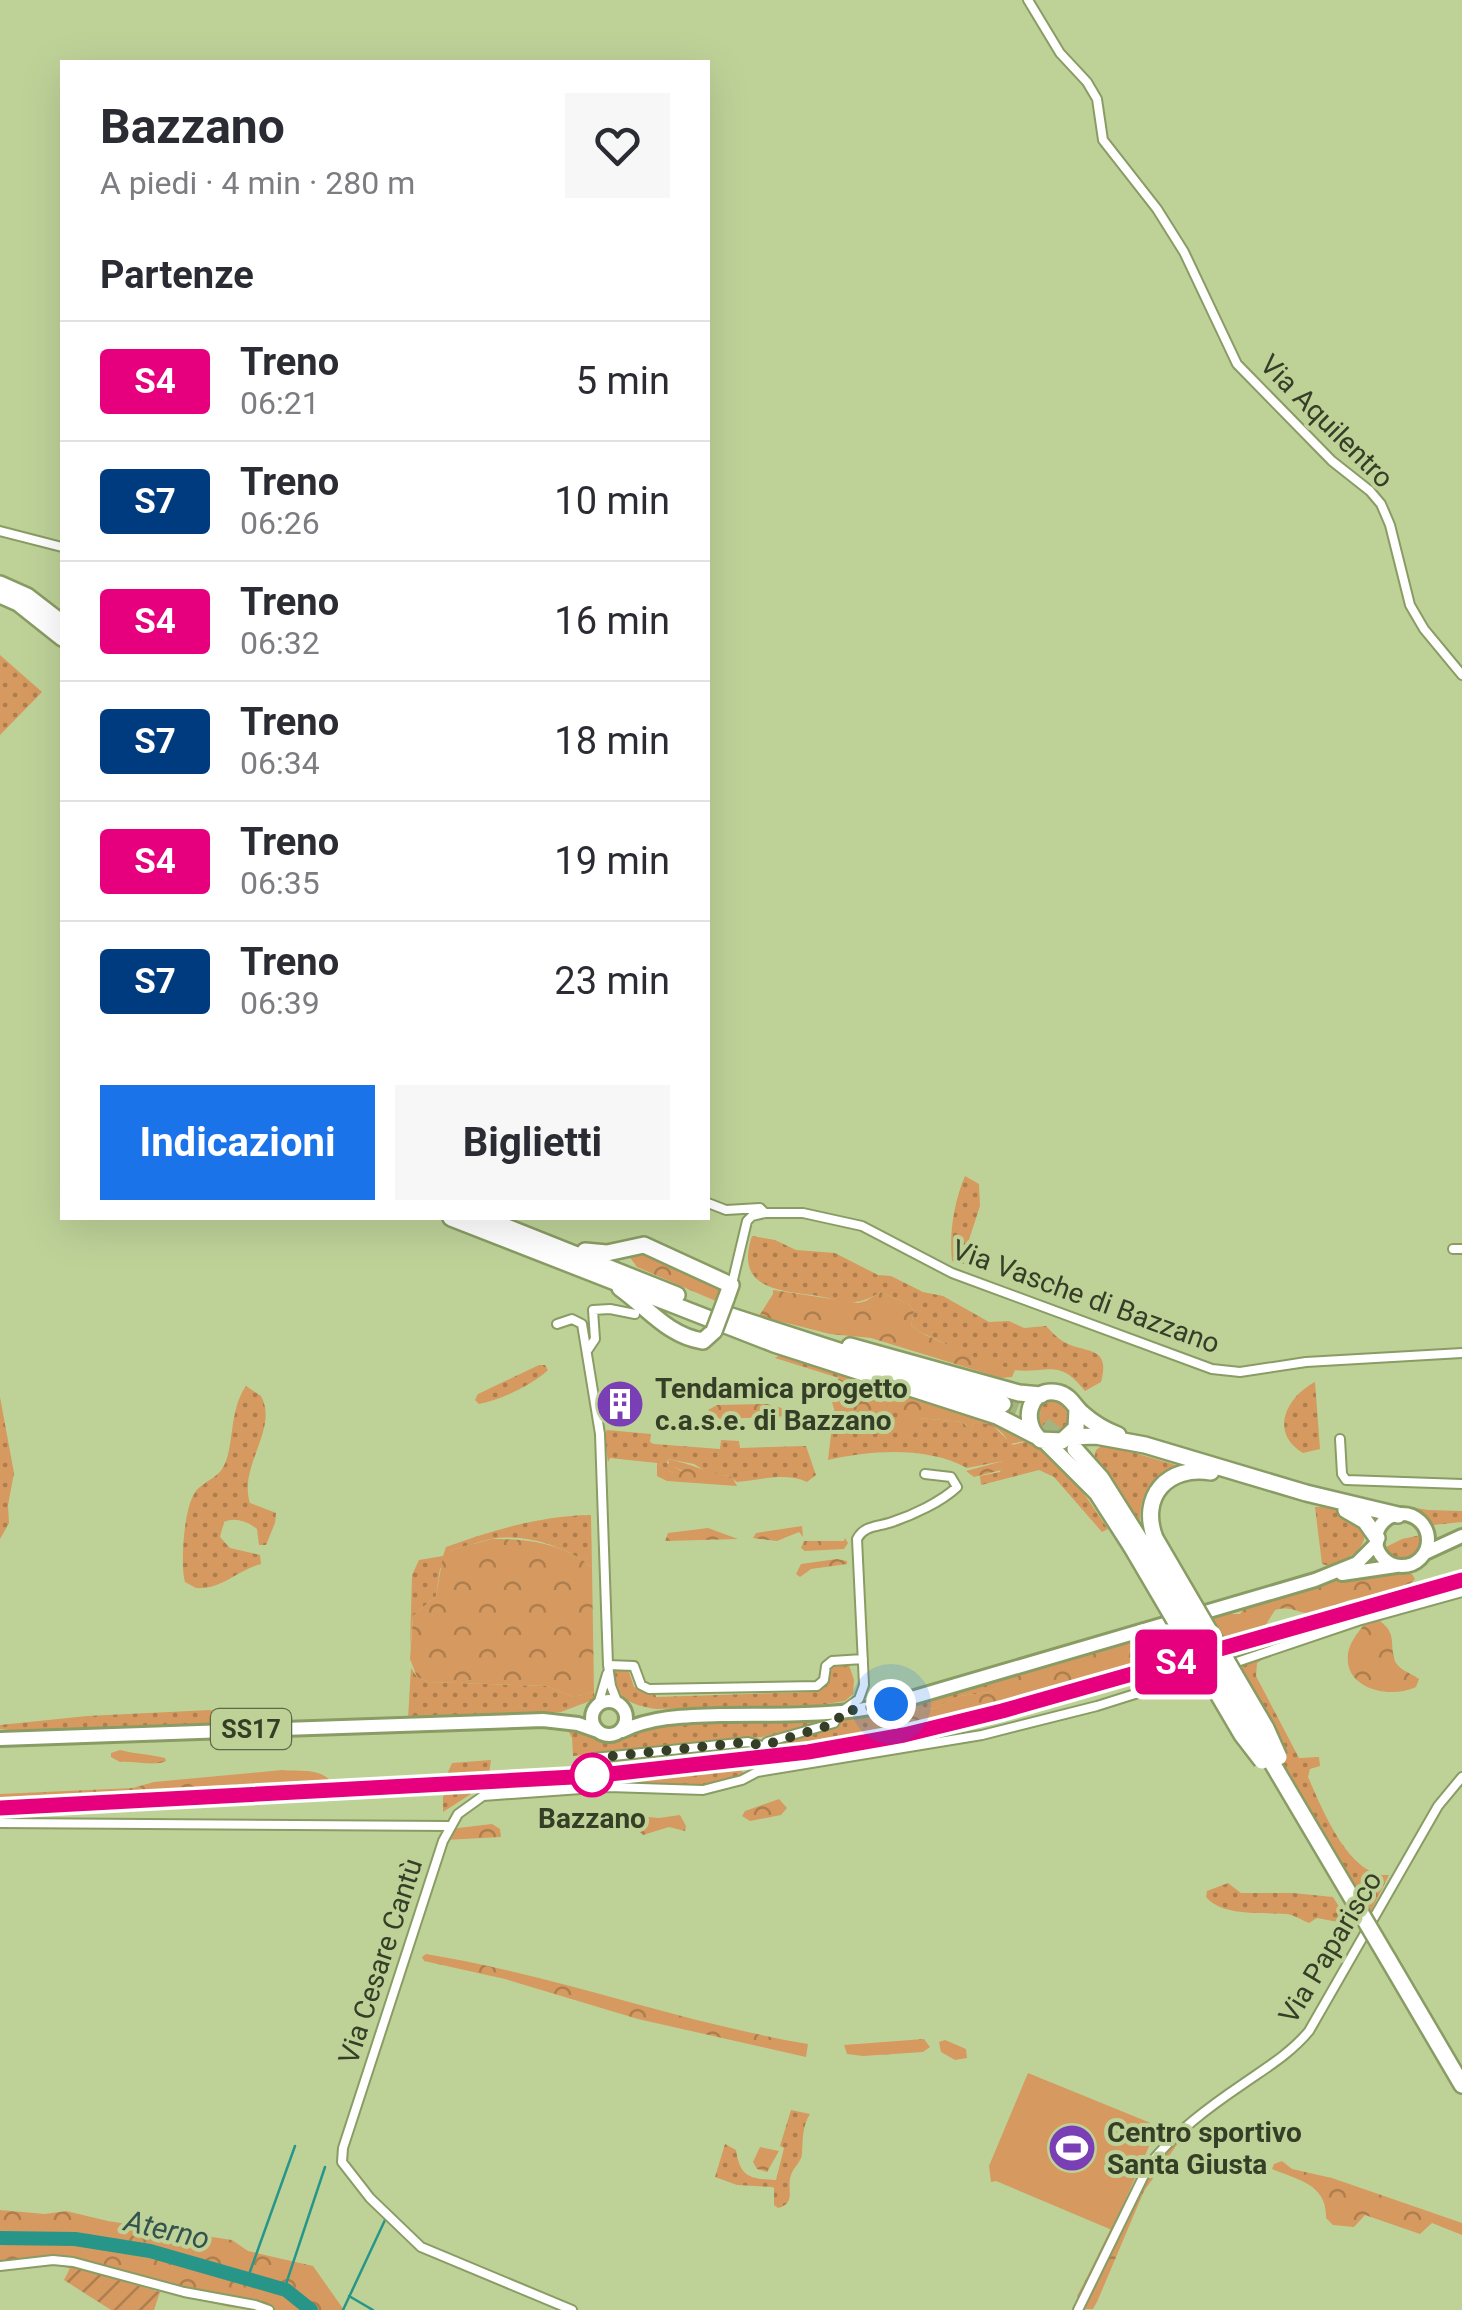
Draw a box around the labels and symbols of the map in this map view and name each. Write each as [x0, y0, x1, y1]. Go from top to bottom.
street label: Via Aquilentro [1253, 348, 1400, 495]
street label: Via Vasche di Bazzano [948, 1233, 1224, 1360]
place label: Tendamica progetto c.a.s.e. di Bazzano [655, 1372, 908, 1437]
building icon: Tendamica progetto c.a.s.e. di Bazzano [594, 1378, 646, 1430]
line badge: S4 [1131, 1630, 1221, 1694]
your location [866, 1679, 916, 1729]
road number: SS17 [211, 1709, 291, 1749]
marker: Bazzano [571, 1754, 613, 1796]
place label: Bazzano [538, 1802, 646, 1835]
street label: Via Cesare Cantù [332, 1854, 429, 2068]
street label: Via Paparisco [1272, 1865, 1389, 2029]
place label: Centro sportivo Santa Giusta [1107, 2116, 1302, 2181]
sports icon: Centro sportivo Santa Giusta [1046, 2122, 1098, 2174]
water label: Aterno [119, 2202, 213, 2256]

